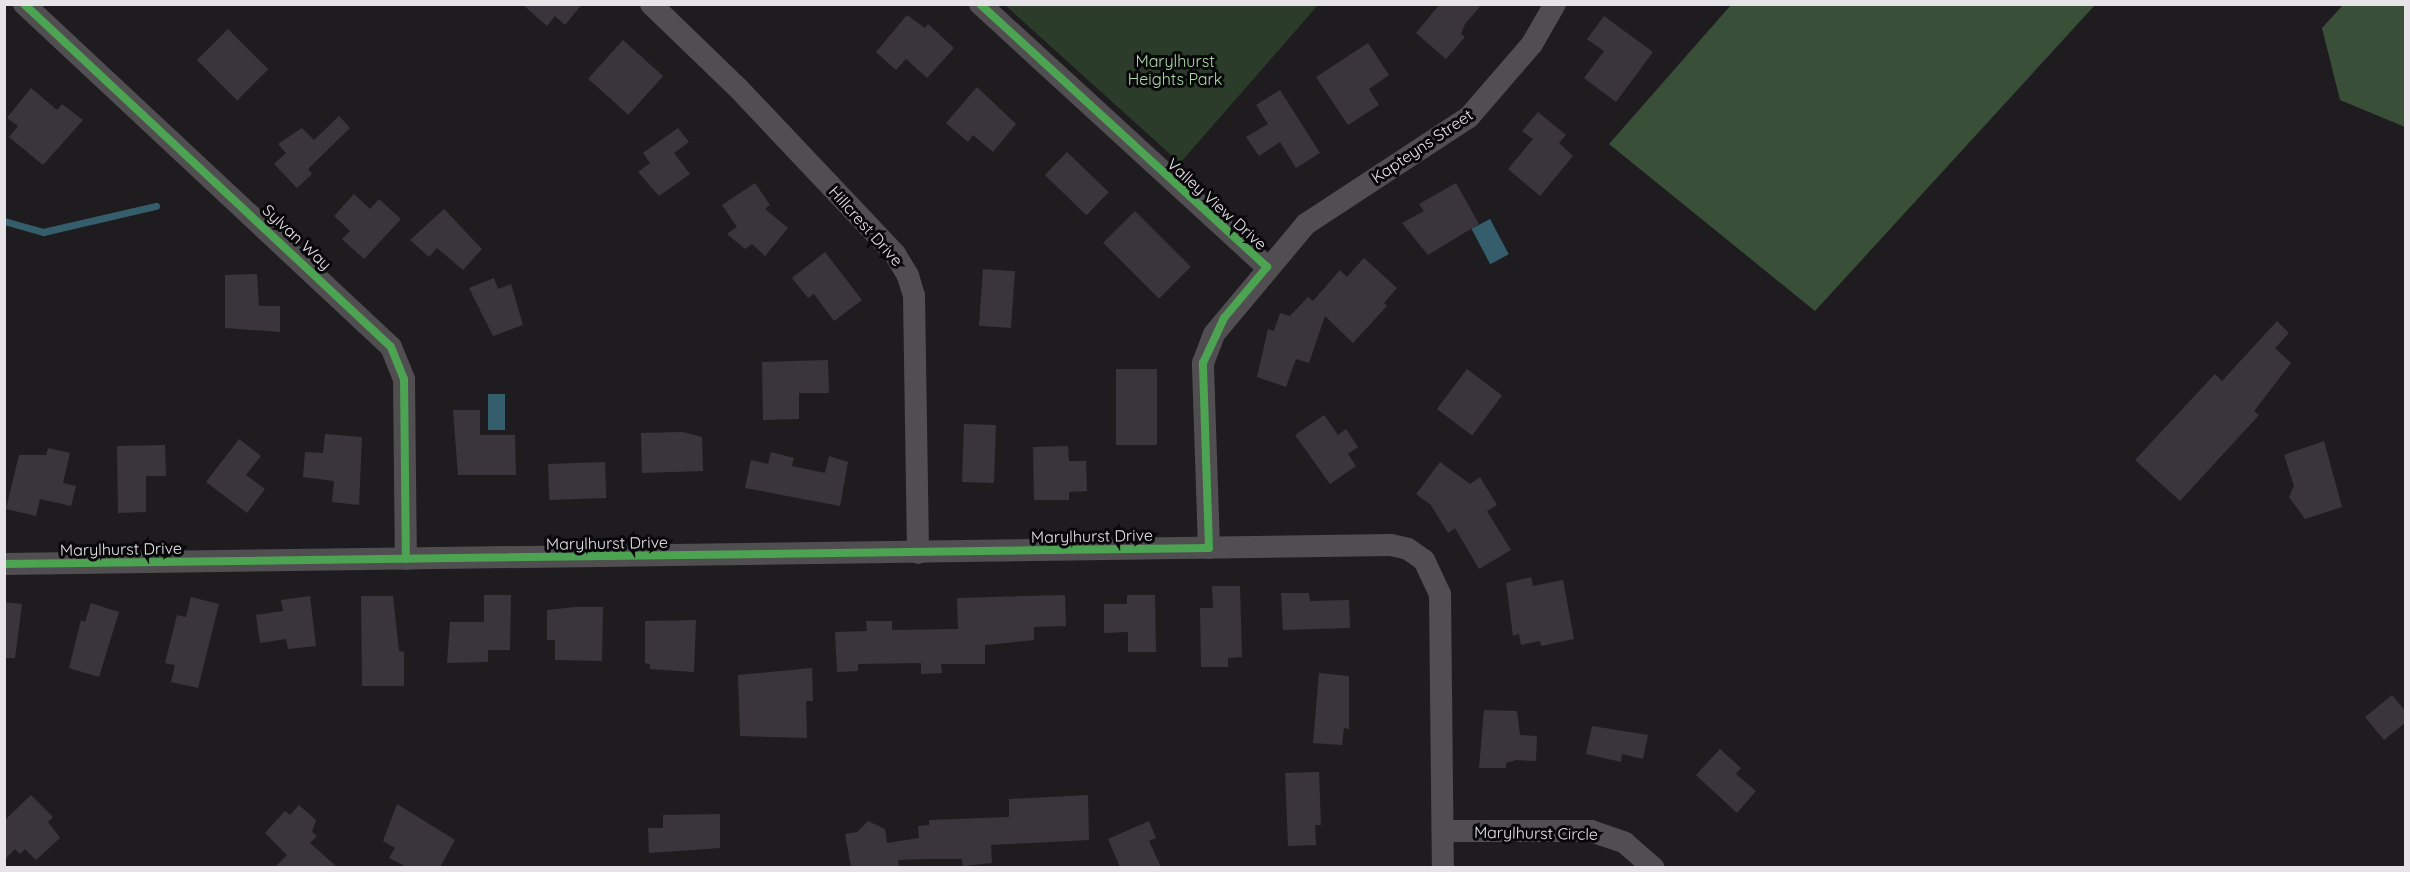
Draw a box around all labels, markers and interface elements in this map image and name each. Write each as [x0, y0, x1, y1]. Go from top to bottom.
park label: Marylhurst Heights Park [1128, 51, 1222, 89]
street label: Kapteyns Street [1368, 105, 1476, 187]
street label: Valley View Drive [1163, 154, 1271, 254]
street label: Hillcrest Drive [825, 182, 907, 270]
street label: Sylvan Way [259, 200, 335, 274]
street label: Marylhurst Drive [1031, 525, 1153, 547]
street label: Marylhurst Drive [546, 532, 668, 554]
street label: Marylhurst Drive [60, 538, 182, 560]
street label: Marylhurst Circle [1474, 822, 1598, 844]

